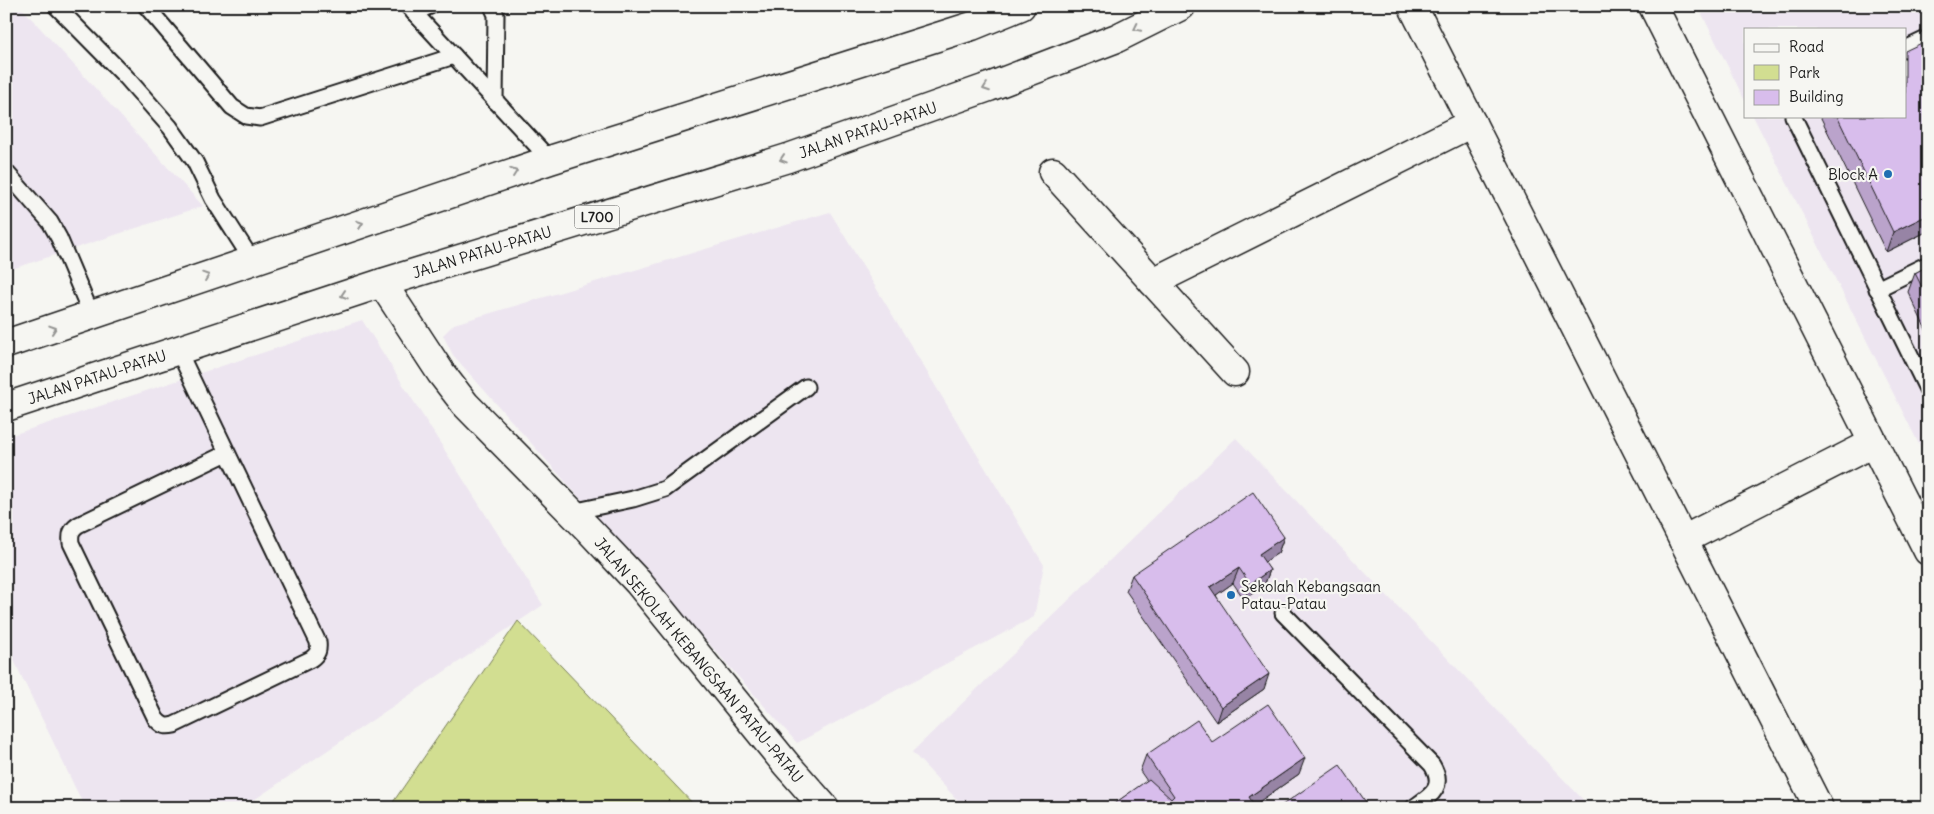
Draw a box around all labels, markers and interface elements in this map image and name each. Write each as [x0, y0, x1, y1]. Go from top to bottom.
one-way arrow [1133, 22, 1142, 32]
legend [1744, 28, 1906, 118]
text: Road [1789, 37, 1824, 56]
text: Park [1789, 63, 1820, 82]
one-way arrow [982, 82, 991, 92]
text: Building [1789, 87, 1844, 106]
street label: JALAN PATAU-PATAU [796, 97, 940, 163]
one-way arrow [779, 154, 788, 164]
place label: Block A [1828, 165, 1878, 184]
one-way arrow [509, 167, 518, 177]
marker: Block A [1882, 168, 1894, 180]
road number: L700 [574, 206, 620, 228]
one-way arrow [355, 219, 364, 229]
street label: JALAN PATAU-PATAU [410, 222, 554, 282]
one-way arrow [201, 272, 210, 282]
one-way arrow [340, 290, 348, 300]
one-way arrow [48, 325, 56, 335]
street label: JALAN PATAU-PATAU [25, 346, 169, 408]
street label: JALAN SEKOLAH KEBANGSAAN PATAU-PATAU [591, 533, 807, 787]
place label: Sekolah Kebangsaan Patau-Patau [1241, 577, 1381, 613]
marker: Sekolah Kebangsaan Patau-Patau [1225, 589, 1237, 601]

